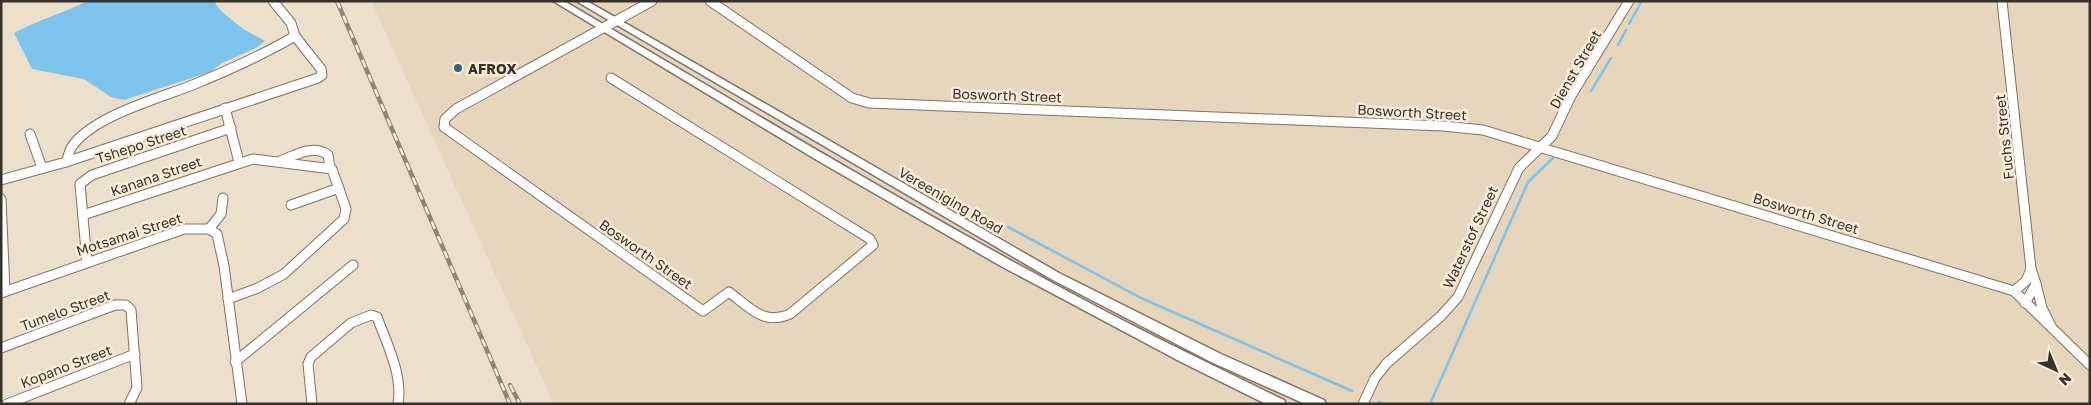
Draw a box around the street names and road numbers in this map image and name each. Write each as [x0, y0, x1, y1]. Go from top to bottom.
street label: Dienst Street [1546, 27, 1604, 111]
street label: Bosworth Street [952, 85, 1062, 105]
street label: Fuchs Street [1991, 94, 2017, 180]
street label: Bosworth Street [1357, 101, 1467, 123]
street label: Tshepo Street [94, 121, 188, 167]
street label: Kanana Street [108, 152, 204, 200]
street label: Vereeniging Road [896, 163, 1006, 237]
street label: Waterstof Street [1439, 183, 1501, 291]
street label: Bosworth Street [1751, 189, 1861, 237]
street label: Motsamai Street [74, 209, 184, 259]
street label: Bosworth Street [596, 216, 696, 292]
street label: Tumelo Street [18, 286, 112, 334]
street label: Kopano Street [18, 341, 114, 391]

